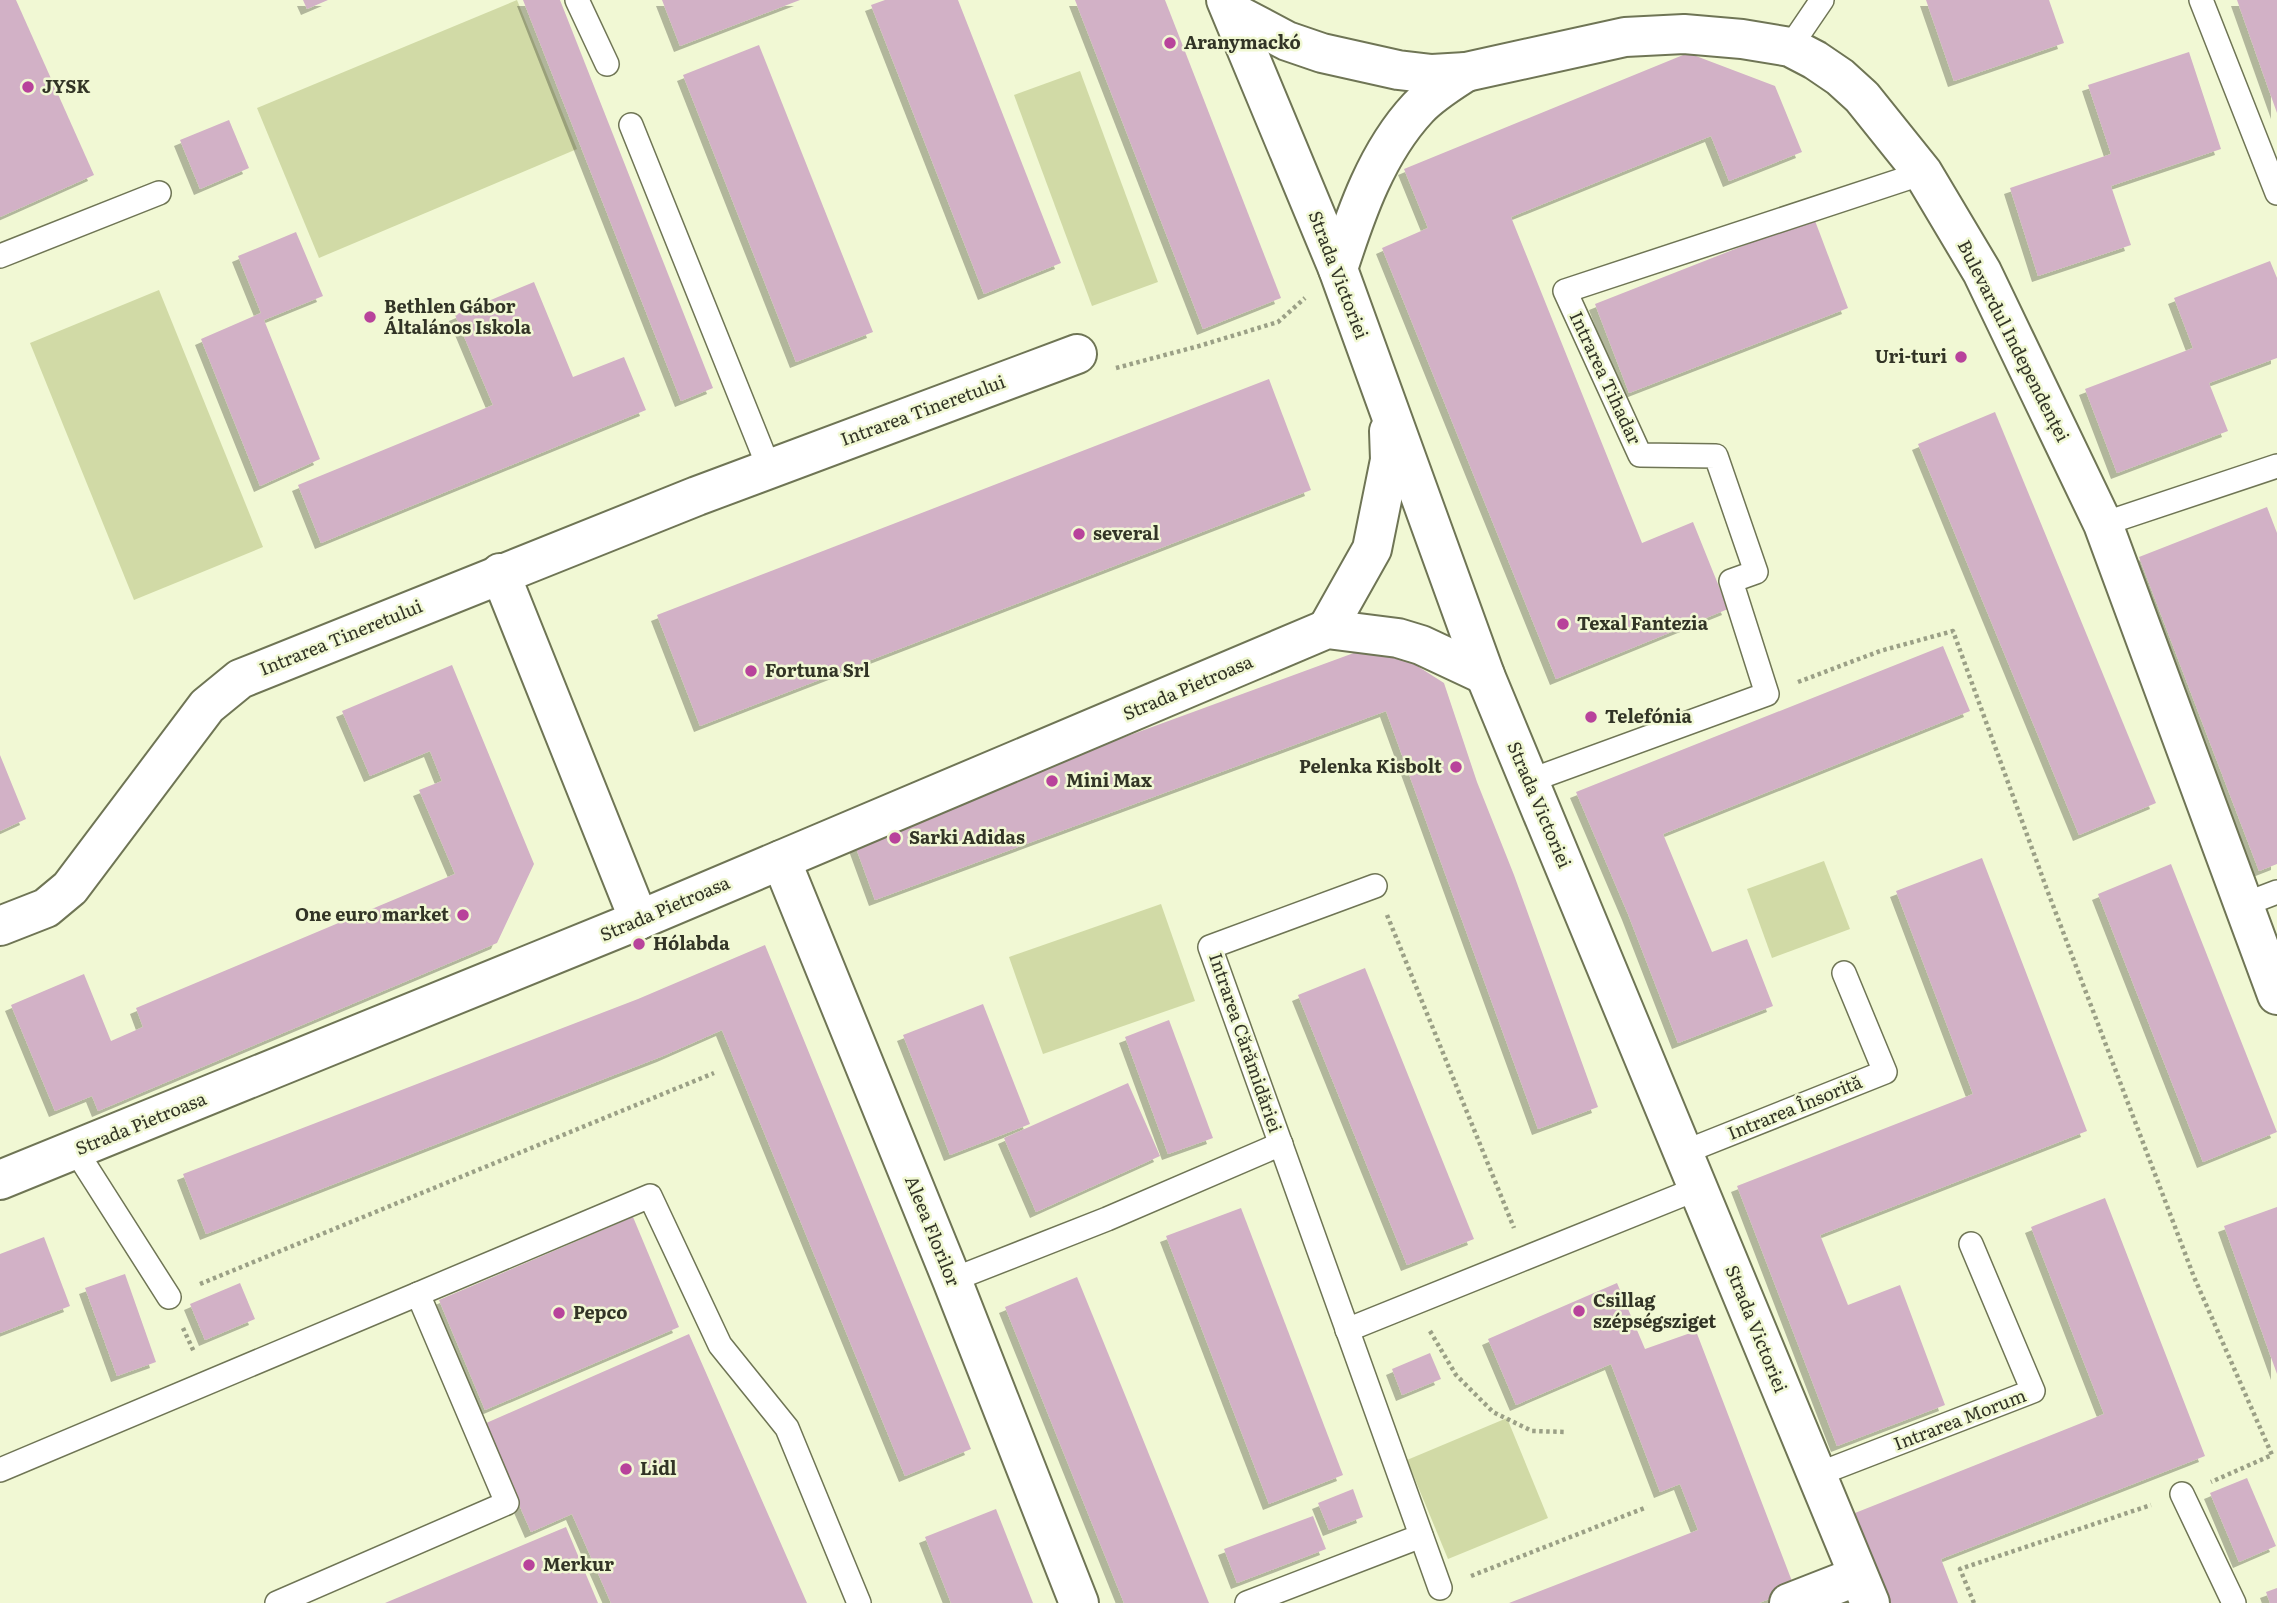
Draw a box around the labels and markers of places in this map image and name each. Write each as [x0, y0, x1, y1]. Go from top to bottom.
place label: Aranymackó [1184, 28, 1301, 55]
marker: Aranymackó [1162, 35, 1178, 51]
place label: JYSK [42, 72, 90, 99]
marker: JYSK [20, 79, 36, 95]
place label: Bethlen Gábor Általános Iskola [384, 292, 532, 340]
marker: Bethlen Gábor Általános Iskola [362, 309, 378, 325]
place label: Uri-turi [1875, 342, 1947, 369]
marker: Uri-turi [1953, 349, 1969, 365]
place label: several [1093, 519, 1160, 546]
marker: several [1071, 526, 1087, 542]
place label: Texal Fantezia [1577, 609, 1709, 636]
marker: Texal Fantezia [1555, 616, 1571, 632]
place label: Fortuna Srl [765, 656, 870, 683]
marker: Fortuna Srl [743, 663, 759, 679]
place label: Telefónia [1605, 702, 1693, 729]
marker: Telefónia [1583, 709, 1599, 725]
place label: Pelenka Kisbolt [1299, 752, 1442, 779]
marker: Pelenka Kisbolt [1448, 759, 1464, 775]
place label: Mini Max [1066, 766, 1152, 793]
marker: Mini Max [1044, 773, 1060, 789]
place label: Sarki Adidas [909, 823, 1025, 850]
marker: Sarki Adidas [887, 830, 903, 846]
place label: One euro market [295, 900, 449, 927]
marker: One euro market [455, 907, 471, 923]
place label: Hólabda [653, 929, 730, 956]
marker: Hólabda [631, 936, 647, 952]
place label: Csillag szépségsziget [1593, 1286, 1716, 1334]
place label: Pepco [573, 1298, 627, 1325]
marker: Csillag szépségsziget [1571, 1303, 1587, 1319]
marker: Pepco [551, 1305, 567, 1321]
place label: Lidl [640, 1454, 677, 1481]
marker: Lidl [618, 1461, 634, 1477]
place label: Merkur [543, 1550, 614, 1577]
marker: Merkur [521, 1557, 537, 1573]

